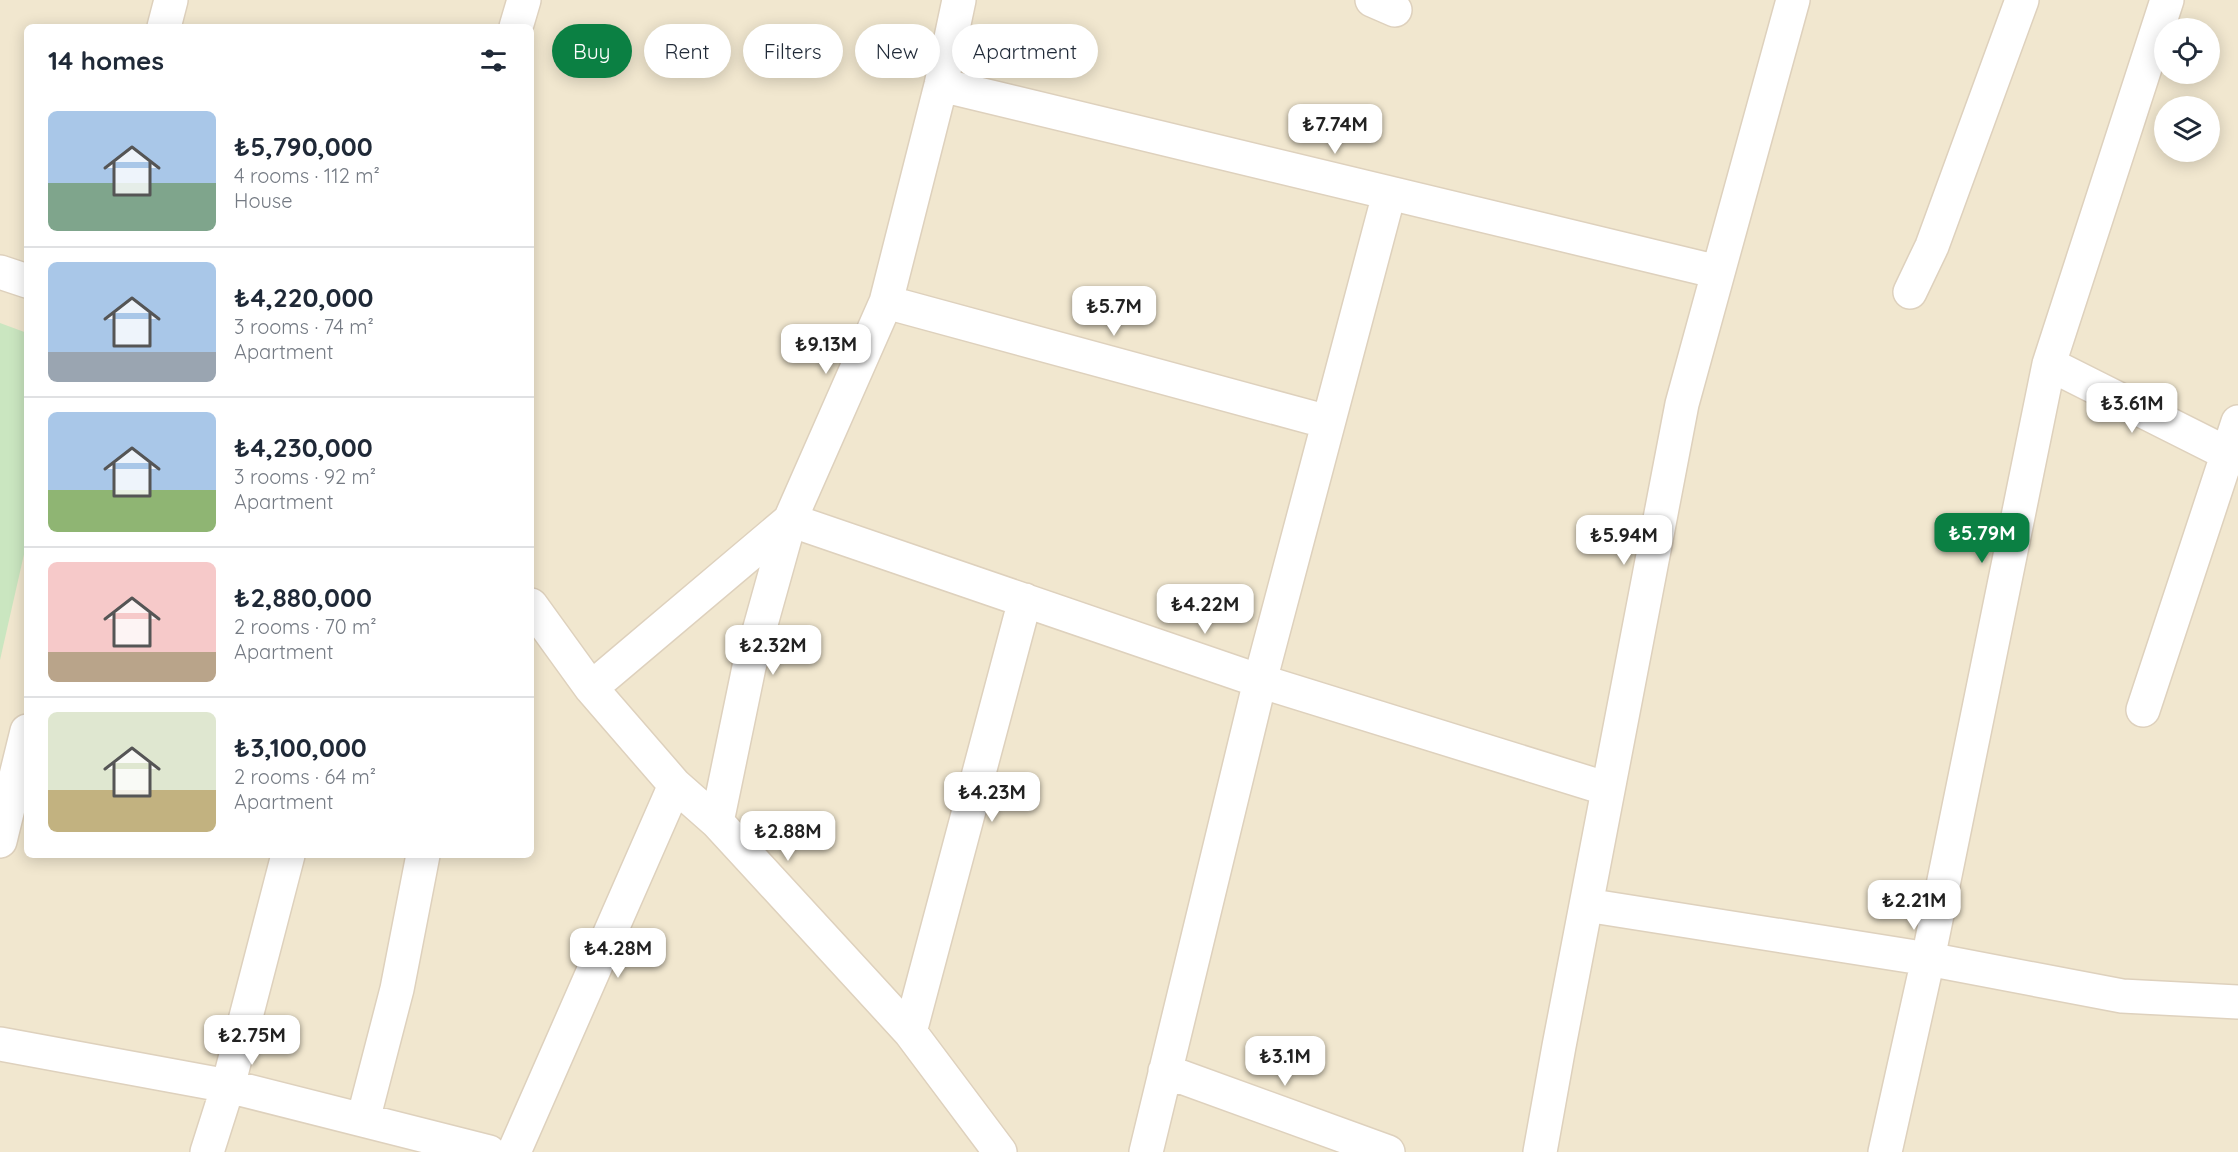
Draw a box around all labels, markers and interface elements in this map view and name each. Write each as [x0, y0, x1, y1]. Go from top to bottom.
map controls [2154, 18, 2220, 162]
button: locate [2154, 18, 2220, 84]
chip: Buy [552, 24, 632, 78]
chip: Rent [644, 24, 731, 78]
chip: Filters [743, 24, 843, 78]
chip: New [855, 24, 940, 78]
chip: Apartment [952, 24, 1098, 78]
text: 14 homes [48, 44, 164, 77]
icon: filters [477, 44, 510, 77]
button: layers [2154, 96, 2220, 162]
pin: ₺7.74M [1286, 104, 1384, 155]
text: ₺7.74M [1302, 111, 1368, 136]
text: ₺5,790,000 [234, 130, 373, 163]
icon: home [96, 135, 168, 207]
text: 4 rooms · 112 m² [234, 163, 380, 188]
text: House [234, 188, 293, 213]
text: ₺4,220,000 [234, 281, 374, 314]
icon: home [96, 286, 168, 358]
pin: ₺5.7M [1072, 286, 1156, 337]
text: ₺5.7M [1086, 293, 1142, 318]
text: 3 rooms · 74 m² [234, 314, 374, 339]
pin: ₺9.13M [777, 324, 875, 375]
text: ₺9.13M [795, 331, 857, 356]
text: Apartment [234, 339, 334, 364]
pin: ₺3.61M [2083, 383, 2181, 434]
text: ₺3.61M [2100, 390, 2164, 415]
text: ₺4,230,000 [234, 431, 373, 464]
icon: home [96, 436, 168, 508]
text: 3 rooms · 92 m² [234, 464, 376, 489]
text: Apartment [234, 489, 334, 514]
pin: ₺5.79M [1933, 513, 2031, 564]
pin: ₺5.94M [1575, 515, 1673, 566]
text: ₺5.79M [1948, 520, 2016, 545]
text: ₺5.94M [1590, 522, 1658, 547]
text: ₺2,880,000 [234, 581, 372, 614]
pin: ₺4.22M [1156, 584, 1254, 635]
icon: home [96, 586, 168, 658]
text: ₺4.22M [1171, 591, 1239, 616]
text: 2 rooms · 70 m² [234, 614, 377, 639]
pin: ₺2.32M [724, 625, 822, 676]
text: ₺2.32M [739, 632, 807, 657]
text: Apartment [234, 639, 334, 664]
text: ₺3,100,000 [234, 731, 367, 764]
icon: home [96, 736, 168, 808]
text: 2 rooms · 64 m² [234, 764, 376, 789]
pin: ₺4.23M [943, 772, 1041, 823]
text: ₺4.23M [958, 779, 1026, 804]
text: Apartment [234, 789, 334, 814]
pin: ₺2.88M [739, 811, 837, 862]
text: ₺2.88M [754, 818, 822, 843]
pin: ₺2.21M [1865, 880, 1963, 931]
text: ₺2.21M [1882, 887, 1946, 912]
pin: ₺4.28M [569, 928, 667, 979]
text: ₺4.28M [584, 935, 652, 960]
pin: ₺2.75M [203, 1015, 301, 1066]
text: ₺2.75M [218, 1022, 286, 1047]
pin: ₺3.1M [1243, 1036, 1327, 1087]
text: ₺3.1M [1259, 1043, 1311, 1068]

